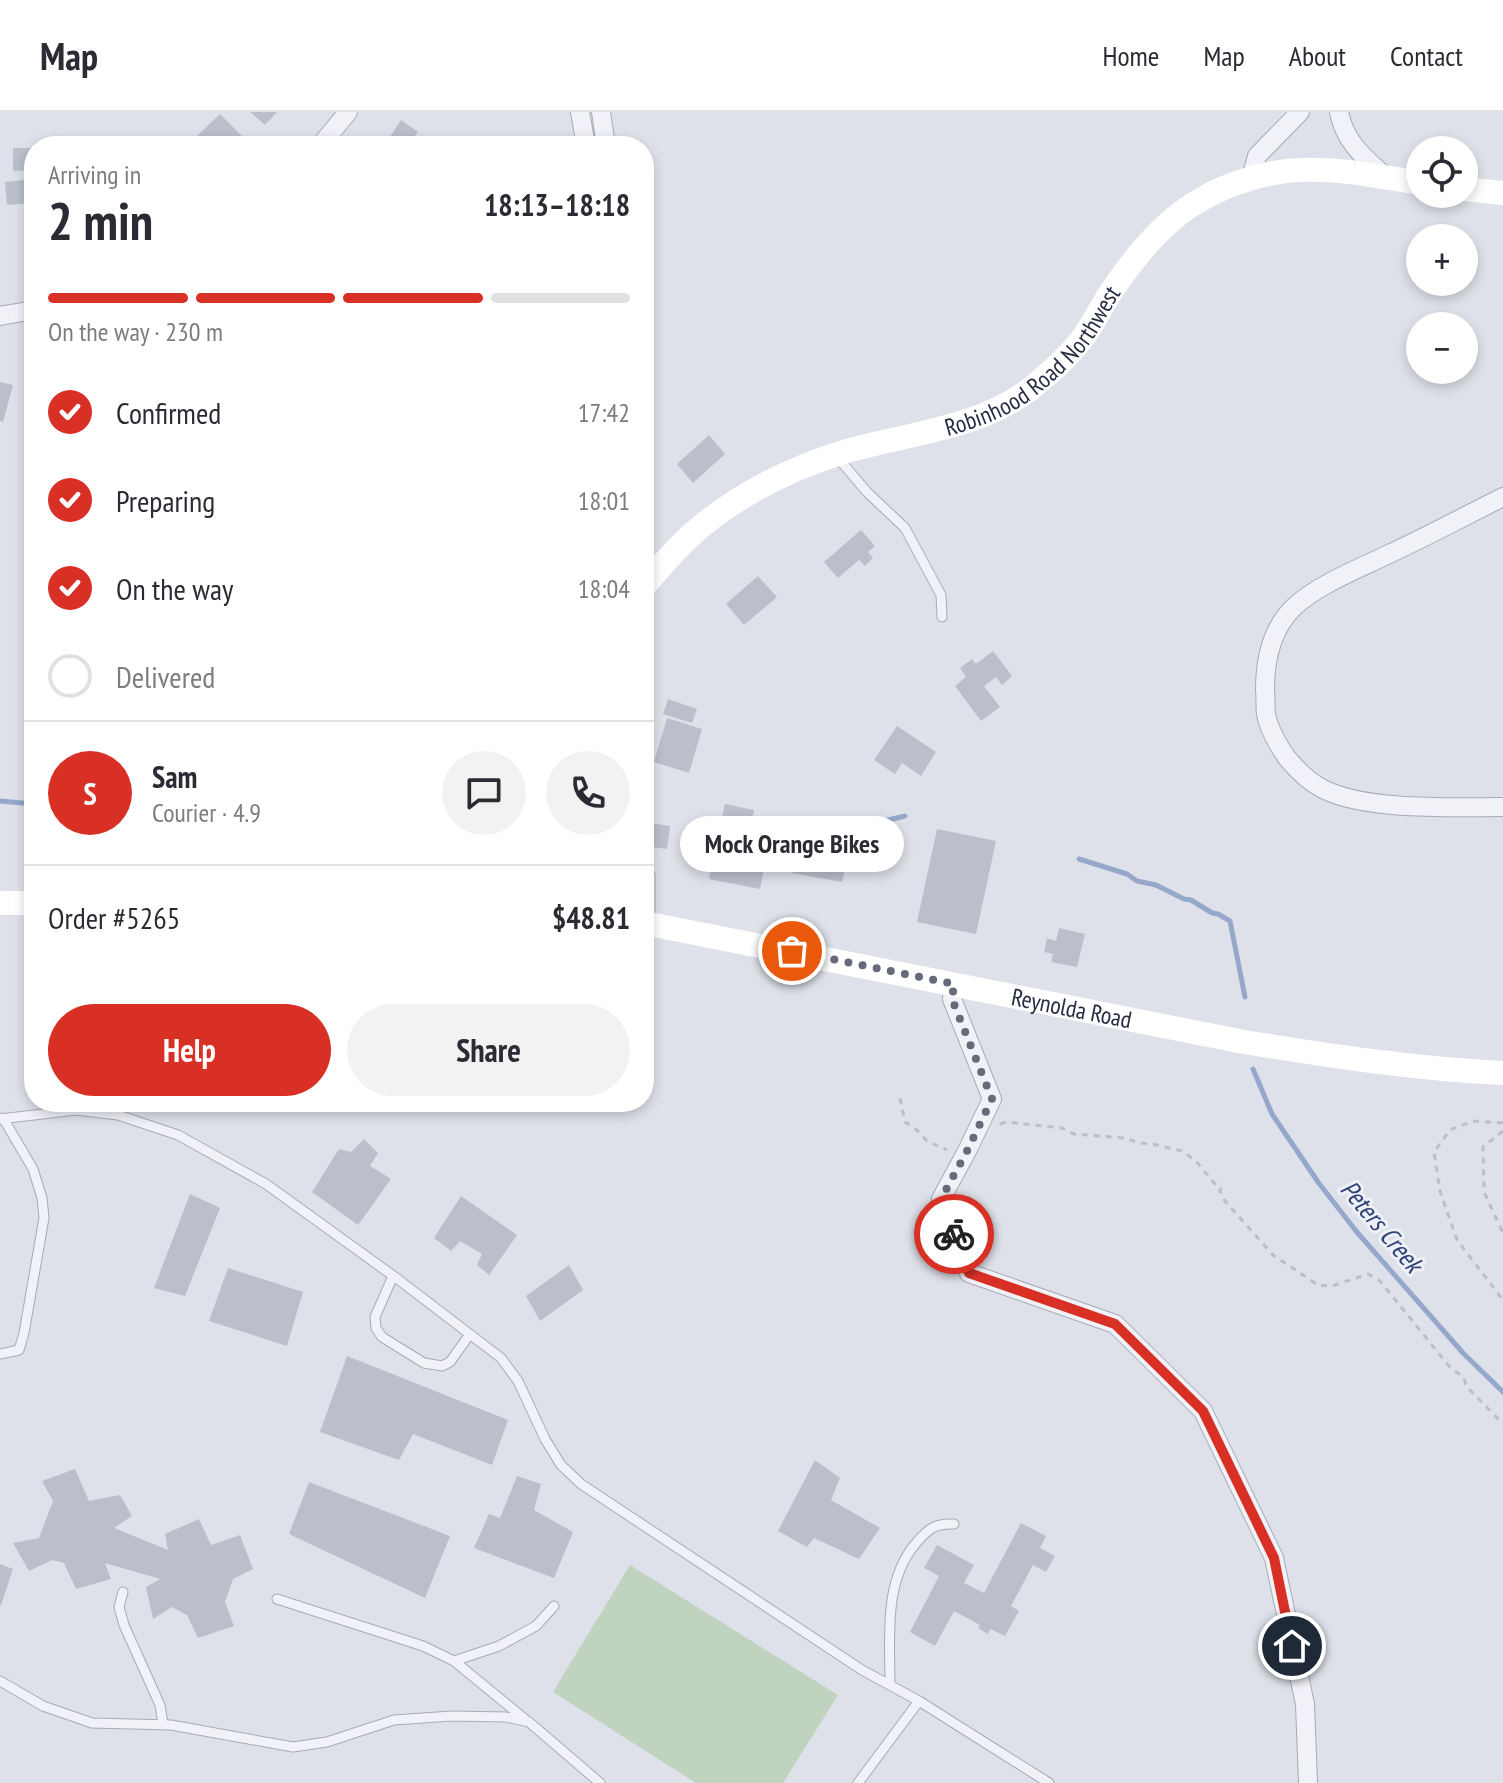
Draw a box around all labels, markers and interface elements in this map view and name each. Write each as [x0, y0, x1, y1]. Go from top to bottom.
text: Map [40, 31, 98, 80]
text: Home [1103, 37, 1159, 74]
text: Map [1203, 37, 1245, 74]
text: About [1289, 37, 1346, 74]
text: Contact [1390, 37, 1463, 74]
map controls [1406, 136, 1478, 384]
button: locate [1406, 136, 1478, 208]
text: Arriving in [48, 158, 141, 191]
text: 18:13–18:18 [484, 185, 630, 224]
text: 2 min [48, 187, 153, 254]
button: + [1406, 224, 1478, 296]
street label: Robinhood Road Northwest [941, 279, 1127, 442]
button: − [1406, 312, 1478, 384]
text: On the way · 230 m [48, 315, 223, 348]
icon: check [48, 390, 92, 434]
text: Confirmed [116, 393, 221, 432]
text: 17:42 [578, 396, 630, 429]
icon: check [48, 478, 92, 522]
text: Preparing [116, 481, 215, 520]
text: 18:01 [578, 484, 630, 517]
icon: check [48, 566, 92, 610]
text: On the way [116, 569, 233, 608]
text: 18:04 [578, 572, 630, 605]
text: Delivered [116, 657, 215, 696]
button: chat [442, 751, 526, 835]
button: phone [546, 751, 630, 835]
text: Sam [152, 757, 197, 796]
text: S [83, 774, 97, 813]
text: Courier · 4.9 [152, 796, 261, 829]
callout: Mock Orange Bikes [680, 815, 904, 871]
text: Mock Orange Bikes [705, 827, 879, 860]
text: Order #5265 [48, 898, 180, 937]
text: $48.81 [552, 898, 630, 937]
pin [758, 917, 826, 985]
icon: bag [770, 929, 814, 973]
street label: Reynolda Road [1009, 981, 1134, 1035]
button: Help [48, 1004, 331, 1096]
button: Share [347, 1004, 630, 1096]
water label: Peters Creek [1334, 1173, 1432, 1281]
courier [914, 1194, 994, 1274]
icon: bike [932, 1212, 976, 1256]
pin [1258, 1612, 1326, 1680]
icon: home [1270, 1624, 1314, 1668]

